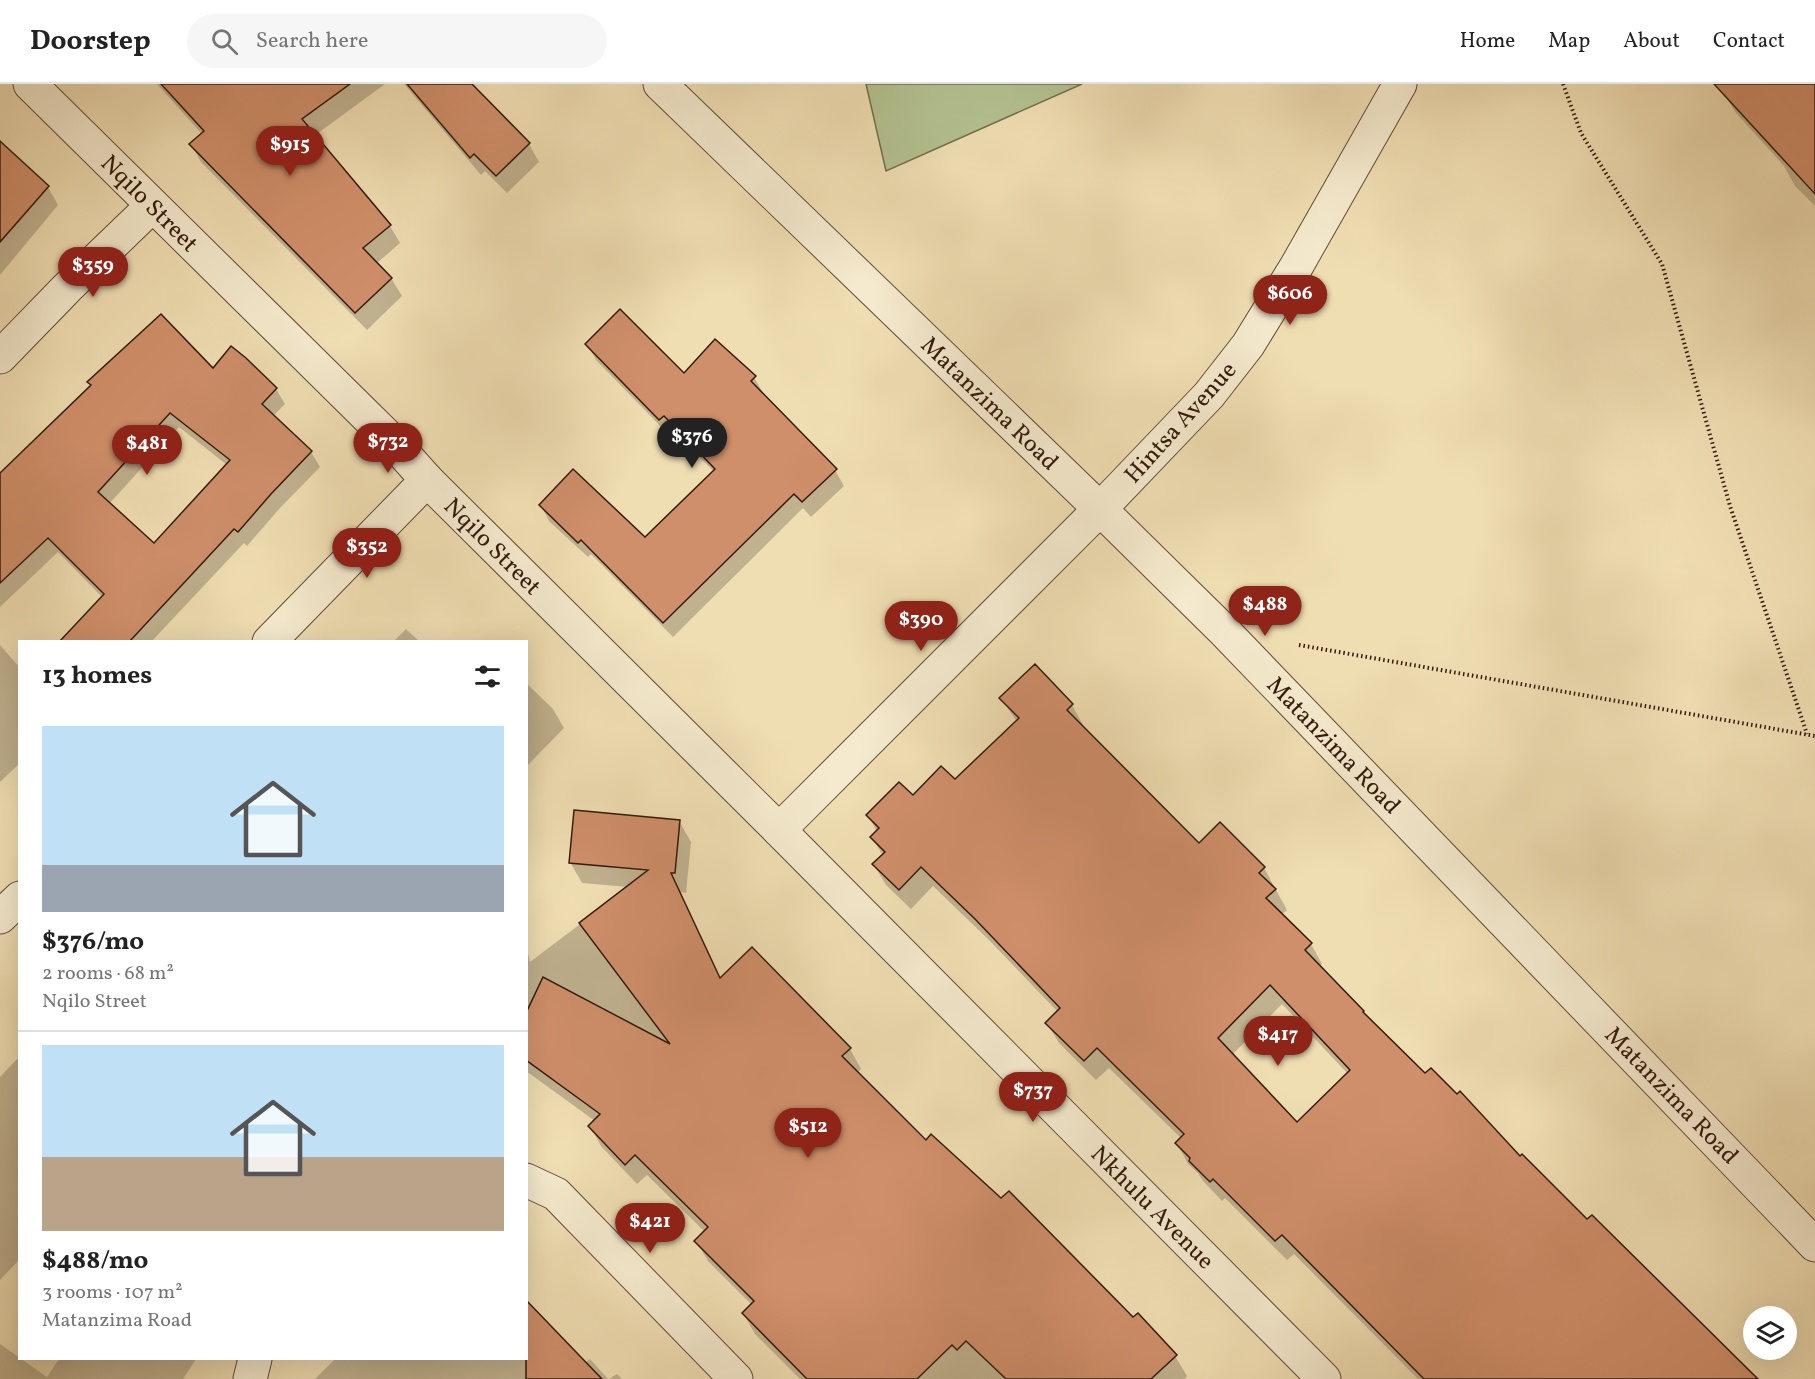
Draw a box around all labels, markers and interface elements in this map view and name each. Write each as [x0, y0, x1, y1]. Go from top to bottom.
search box [187, 14, 607, 68]
text: Doorstep [30, 22, 151, 61]
icon: search [208, 25, 241, 58]
text: Search here [256, 26, 369, 57]
text: Home [1460, 27, 1515, 56]
text: Map [1548, 27, 1590, 56]
text: About [1623, 27, 1680, 56]
text: Contact [1713, 27, 1785, 56]
pin: $915 [254, 126, 326, 177]
text: $915 [270, 131, 310, 159]
street label: Nqilo Street [92, 148, 205, 261]
pin: $359 [57, 247, 129, 298]
text: $359 [72, 252, 114, 280]
pin: $606 [1254, 275, 1326, 326]
text: $606 [1267, 280, 1313, 308]
street label: Matanzima Road [912, 330, 1065, 479]
street label: Hintsa Avenue [1117, 355, 1246, 492]
pin: $376 [656, 418, 728, 469]
pin: $732 [352, 423, 424, 474]
text: $376 [671, 423, 713, 451]
pin: $481 [111, 425, 183, 476]
text: $732 [367, 428, 409, 456]
text: $481 [126, 430, 168, 458]
street label: Nqilo Street [435, 491, 548, 604]
pin: $352 [331, 528, 403, 579]
text: $352 [346, 533, 388, 561]
pin: $488 [1229, 586, 1301, 637]
text: $488 [1243, 591, 1287, 619]
pin: $390 [885, 601, 957, 652]
text: $390 [899, 606, 943, 634]
text: 13 homes [42, 658, 152, 694]
icon: filters [471, 660, 504, 693]
street label: Matanzima Road [1258, 670, 1407, 823]
icon: home [219, 765, 327, 873]
text: $376/mo [42, 924, 144, 960]
text: 2 rooms · 68 m² [42, 960, 174, 988]
text: Nqilo Street [42, 988, 147, 1016]
pin: $417 [1242, 1016, 1314, 1067]
street label: Matanzima Road [1596, 1020, 1745, 1173]
text: $417 [1258, 1021, 1298, 1049]
pin: $737 [997, 1072, 1069, 1123]
text: $737 [1013, 1077, 1053, 1105]
icon: home [219, 1084, 327, 1192]
pin: $512 [772, 1108, 844, 1159]
text: $512 [788, 1113, 828, 1141]
street label: Nkhulu Avenue [1082, 1139, 1221, 1278]
pin: $421 [614, 1203, 686, 1254]
text: $421 [629, 1208, 671, 1236]
text: $488/mo [42, 1243, 148, 1279]
text: 3 rooms · 107 m² [42, 1279, 183, 1307]
map controls [1743, 1306, 1797, 1360]
button: layers [1743, 1306, 1797, 1360]
text: Matanzima Road [42, 1307, 192, 1335]

